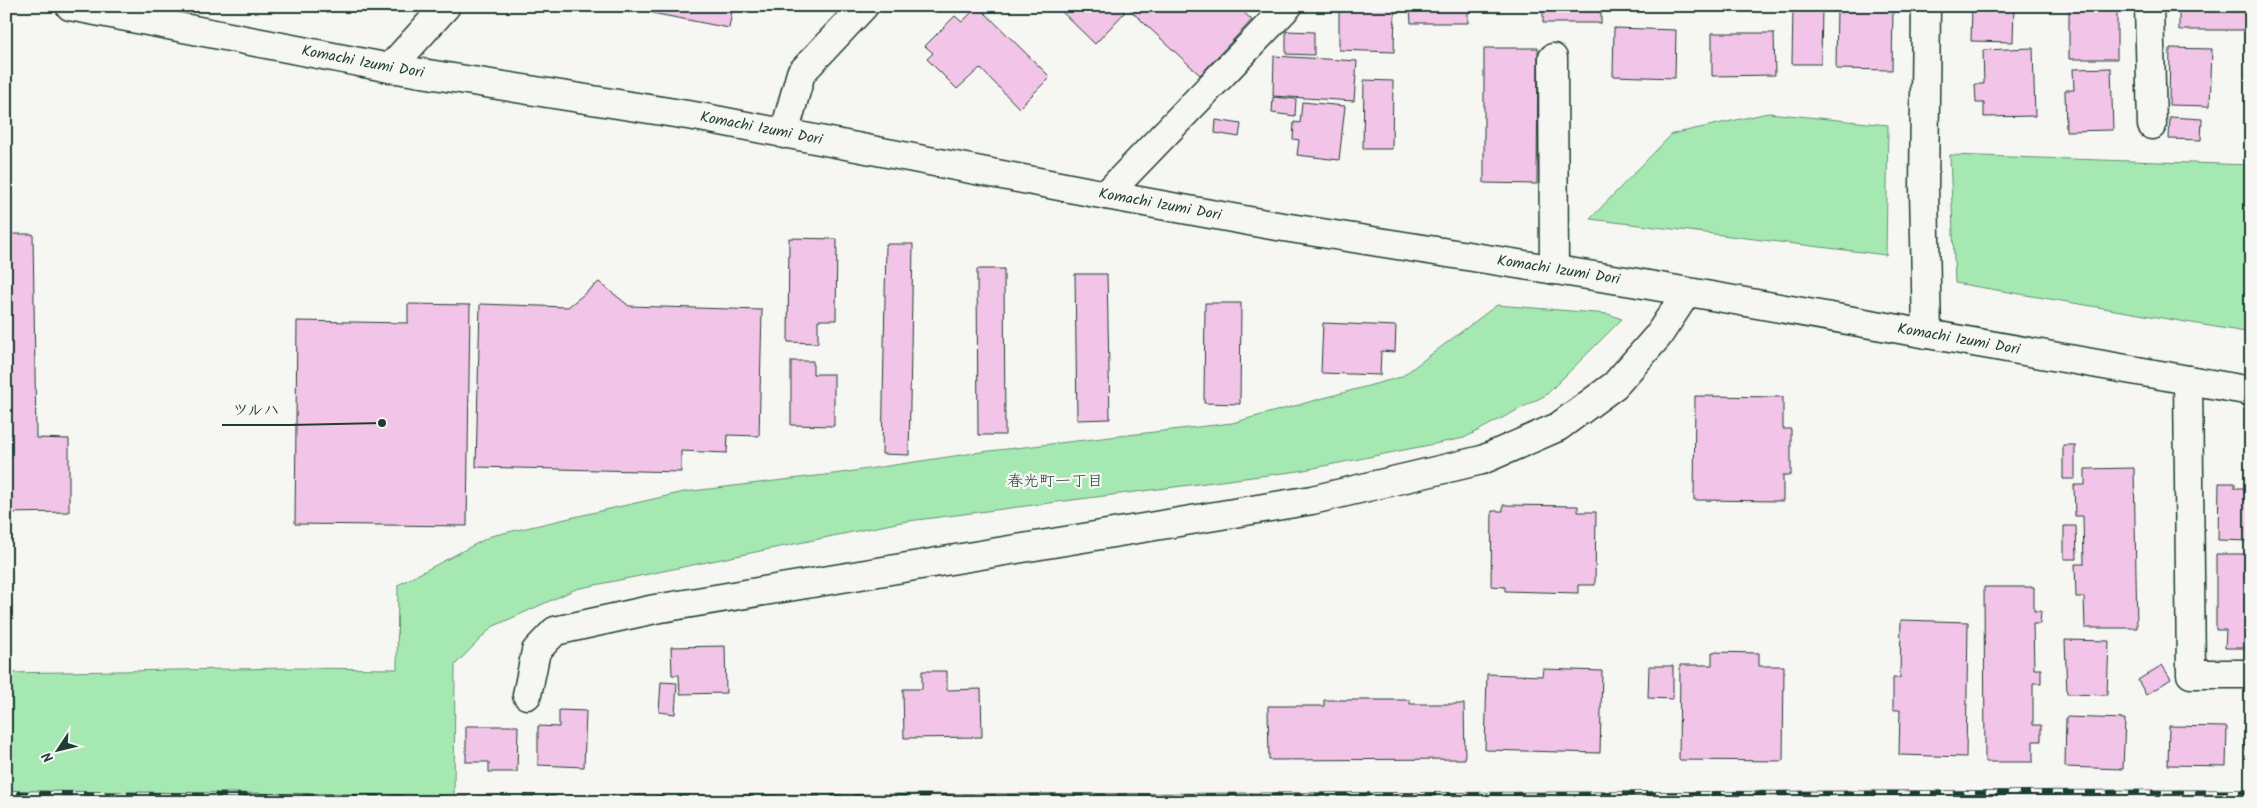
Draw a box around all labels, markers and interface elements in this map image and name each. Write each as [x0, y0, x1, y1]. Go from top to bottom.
street label: Komachi Izumi Dori [299, 39, 427, 85]
street label: Komachi Izumi Dori [698, 105, 826, 152]
street label: Komachi Izumi Dori [1097, 182, 1224, 228]
street label: Komachi Izumi Dori [1495, 249, 1623, 292]
street label: Komachi Izumi Dori [1895, 317, 2023, 362]
callout: ツルハ [222, 394, 290, 425]
text: ツルハ [232, 398, 280, 423]
district label: 春光町一丁目 [1007, 469, 1103, 494]
north arrow [32, 726, 82, 776]
text: N [37, 747, 60, 767]

